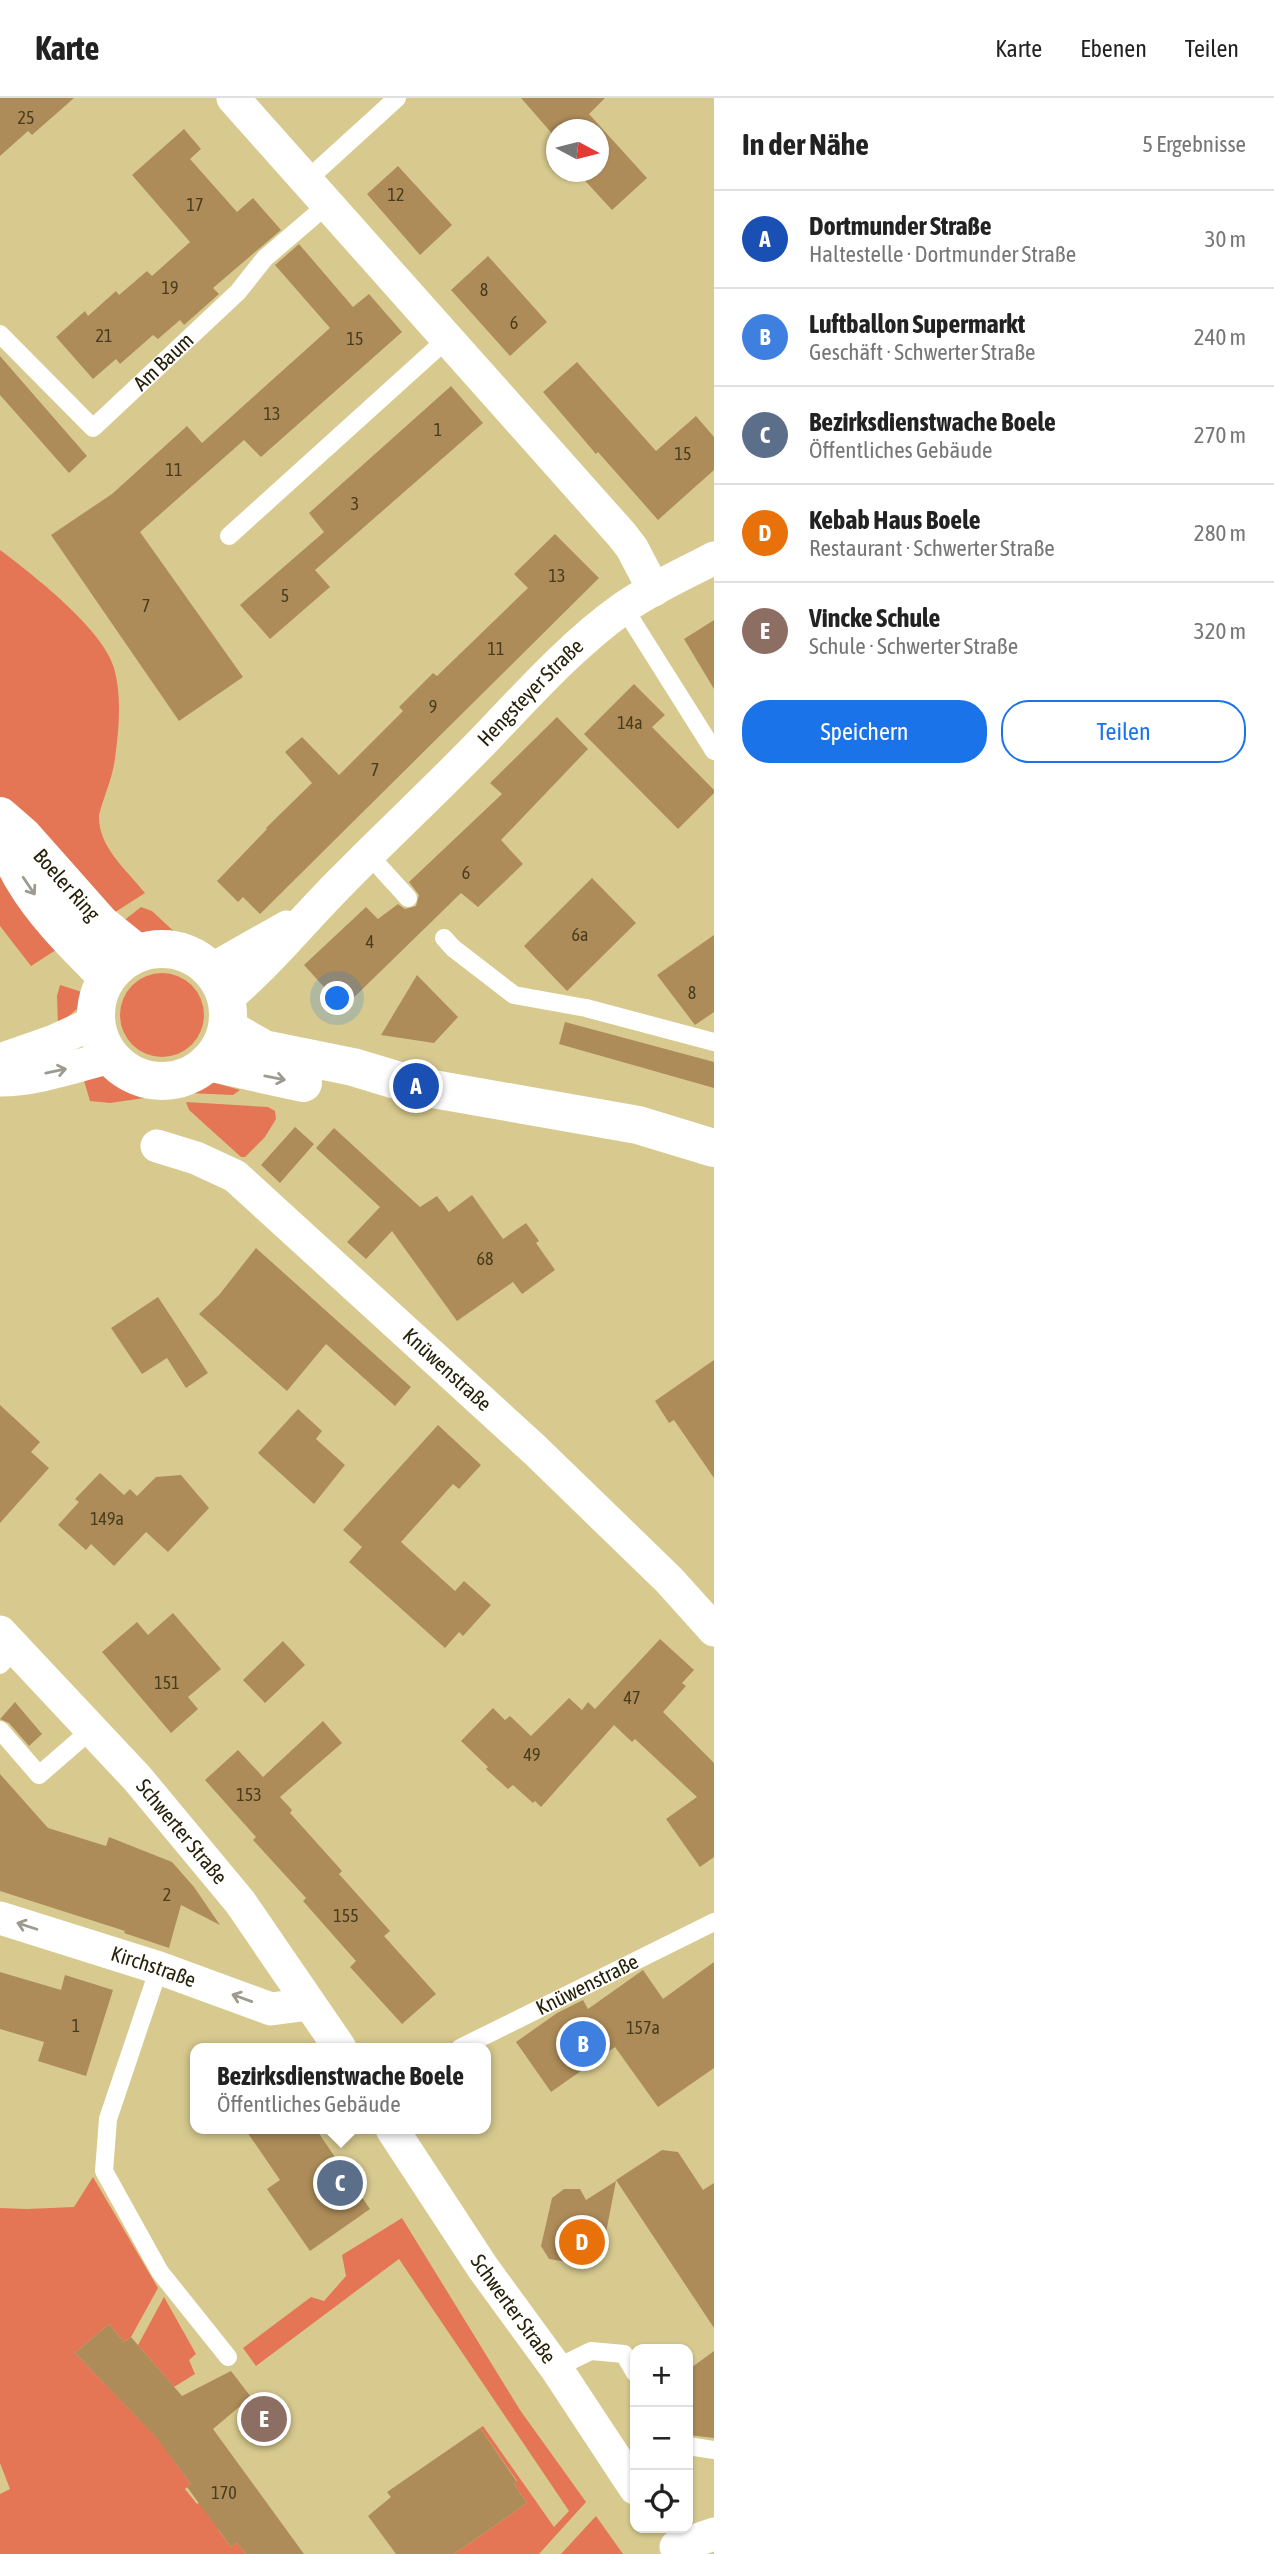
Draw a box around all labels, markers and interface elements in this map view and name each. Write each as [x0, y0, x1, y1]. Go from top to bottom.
text: Karte [35, 29, 99, 67]
text: Karte [995, 35, 1042, 62]
text: Ebenen [1080, 35, 1147, 62]
text: Teilen [1185, 35, 1239, 62]
house number: 25 [18, 107, 34, 128]
north arrow [546, 119, 609, 182]
text: In der Nähe [742, 127, 869, 161]
text: 5 Ergebnisse [1142, 131, 1246, 157]
house number: 12 [388, 184, 404, 205]
house number: 17 [187, 194, 203, 215]
text: Dortmunder Straße [809, 211, 992, 241]
text: A [759, 226, 771, 252]
text: 30 m [1205, 226, 1246, 252]
text: Haltestelle · Dortmunder Straße [809, 241, 1076, 267]
house number: 19 [162, 277, 178, 298]
house number: 8 [480, 279, 488, 300]
text: Luftballon Supermarkt [809, 309, 1025, 339]
house number: 6 [510, 312, 518, 333]
text: B [760, 324, 770, 350]
text: 240 m [1194, 324, 1246, 350]
house number: 21 [96, 325, 112, 346]
street label: Am Baum [128, 327, 198, 395]
house number: 15 [347, 328, 363, 349]
text: Geschäft · Schwerter Straße [809, 339, 1035, 365]
house number: 13 [264, 403, 280, 424]
text: Bezirksdienstwache Boele [809, 407, 1056, 437]
house number: 1 [434, 419, 442, 440]
text: C [760, 422, 770, 448]
text: 270 m [1194, 422, 1246, 448]
text: Öffentliches Gebäude [809, 437, 993, 463]
house number: 15 [675, 443, 691, 464]
house number: 11 [166, 459, 182, 480]
house number: 3 [351, 493, 359, 514]
text: Kebab Haus Boele [809, 505, 981, 535]
text: D [759, 520, 771, 546]
text: 280 m [1194, 520, 1246, 546]
text: Restaurant · Schwerter Straße [809, 535, 1055, 561]
house number: 13 [549, 565, 565, 586]
house number: 5 [281, 585, 289, 606]
house number: 7 [142, 595, 150, 616]
text: Vincke Schule [809, 603, 940, 633]
text: E [760, 618, 770, 644]
text: 320 m [1194, 618, 1246, 644]
street label: Hengsteyer Straße [472, 633, 588, 751]
text: Schule · Schwerter Straße [809, 633, 1018, 659]
house number: 11 [488, 638, 504, 659]
house number: 9 [429, 696, 437, 717]
button: Speichern [742, 700, 987, 763]
button: Teilen [1001, 700, 1246, 763]
house number: 14a [617, 712, 643, 733]
house number: 7 [371, 759, 379, 780]
street label: Boeler Ring [29, 843, 105, 925]
house number: 6 [462, 862, 470, 883]
one-way arrow [22, 876, 36, 895]
house number: 6a [572, 924, 588, 945]
house number: 4 [366, 931, 374, 952]
your location [320, 981, 354, 1015]
house number: 8 [688, 982, 696, 1003]
pin: A [393, 1060, 439, 1112]
one-way arrow [44, 1064, 67, 1078]
one-way arrow [263, 1071, 286, 1085]
house number: 68 [477, 1248, 493, 1269]
street label: Knüwenstraße [399, 1323, 497, 1415]
house number: 149a [90, 1508, 124, 1529]
house number: 151 [154, 1672, 180, 1693]
house number: 47 [624, 1687, 640, 1708]
house number: 49 [524, 1744, 540, 1765]
street label: Schwerter Straße [132, 1774, 233, 1888]
house number: 153 [236, 1784, 262, 1805]
house number: 2 [163, 1884, 171, 1905]
house number: 155 [333, 1905, 359, 1926]
one-way arrow [16, 1919, 38, 1931]
street label: Kirchstraße [108, 1941, 199, 1991]
street label: Knüwenstraße [532, 1949, 642, 2019]
one-way arrow [232, 1991, 254, 2004]
house number: 1 [72, 2015, 80, 2036]
house number: 157a [626, 2017, 660, 2038]
pin: B [560, 2018, 606, 2070]
popup [190, 2043, 491, 2134]
text: Bezirksdienstwache Boele [217, 2061, 464, 2091]
text: Öffentliches Gebäude [217, 2091, 401, 2117]
pin: C [317, 2157, 363, 2209]
pin: D [559, 2216, 605, 2268]
street label: Schwerter Straße [466, 2249, 562, 2368]
map controls [630, 2344, 693, 2533]
button: + [630, 2344, 693, 2407]
pin: E [241, 2393, 287, 2445]
button: − [630, 2407, 693, 2470]
button: locate [630, 2470, 693, 2533]
house number: 170 [211, 2482, 237, 2503]

